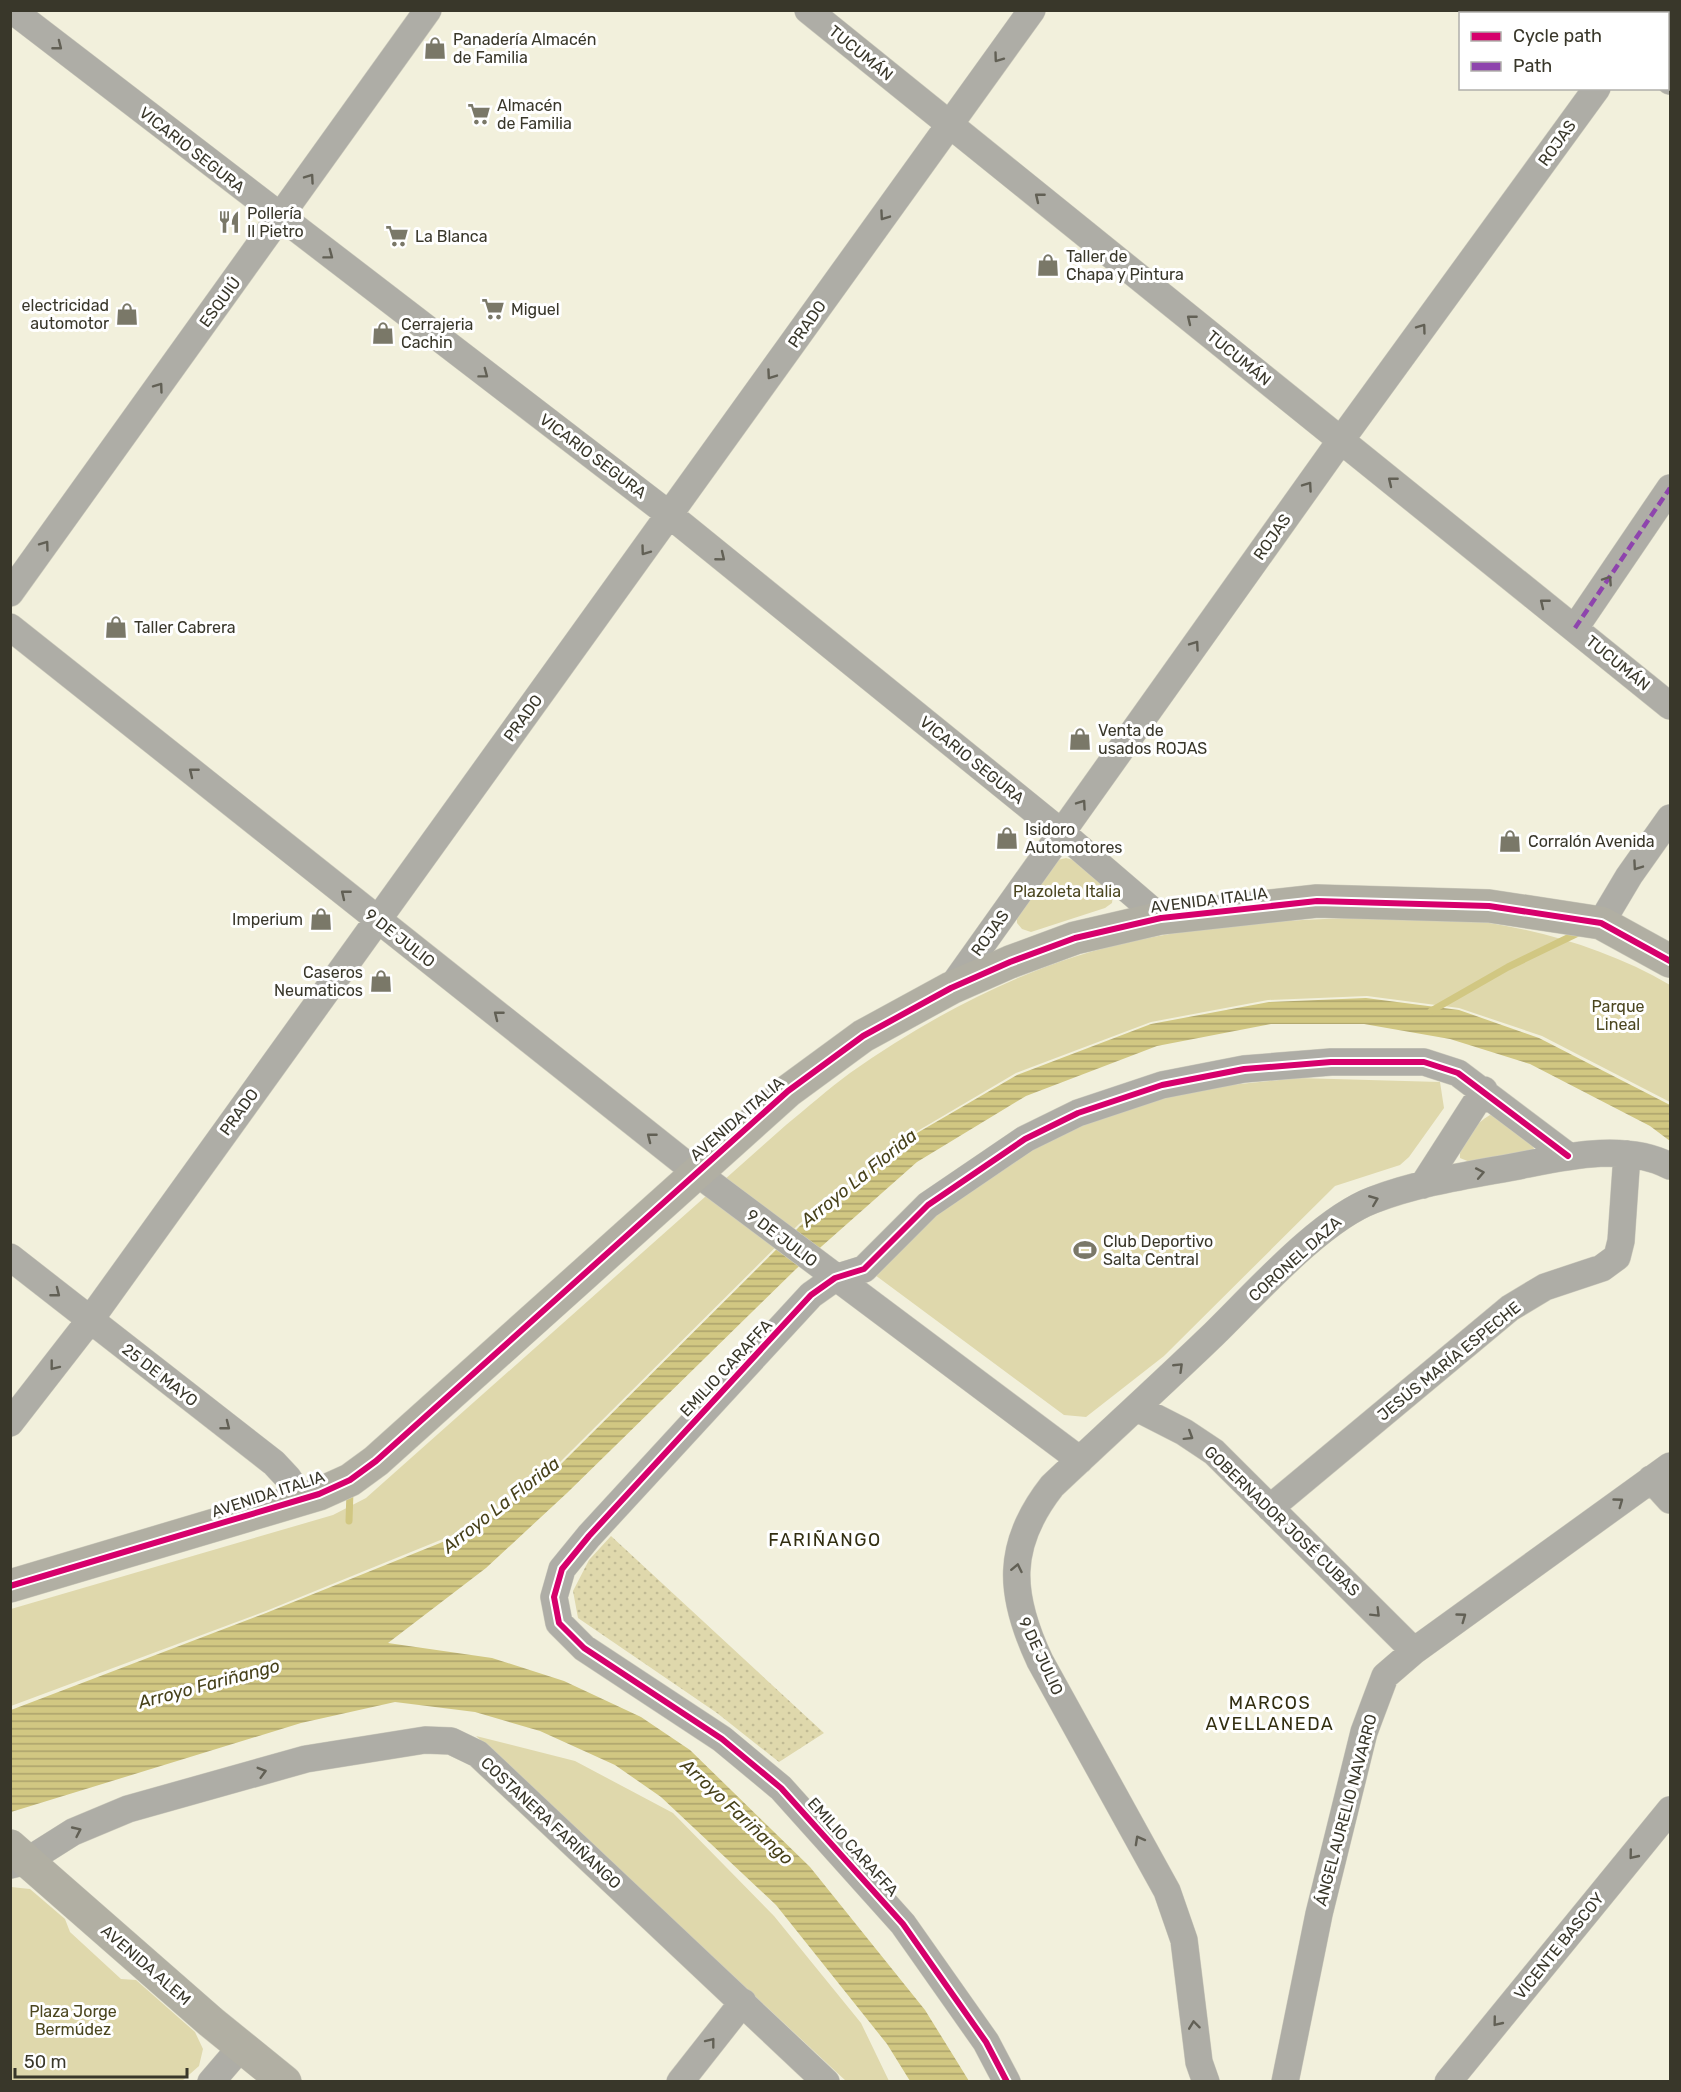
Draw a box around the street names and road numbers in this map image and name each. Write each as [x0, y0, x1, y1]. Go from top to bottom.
street label: TUCUMÁN [825, 21, 897, 85]
street label: VICARIO SEGURA [135, 103, 249, 197]
street label: ROJAS [1534, 116, 1580, 170]
street label: ESQUIÚ [195, 273, 245, 331]
street label: PRADO [784, 297, 830, 351]
street label: TUCUMÁN [1203, 326, 1275, 390]
street label: VICARIO SEGURA [536, 410, 650, 502]
street label: ROJAS [1249, 510, 1295, 564]
street label: TUCUMÁN [1582, 631, 1654, 695]
street label: PRADO [500, 691, 546, 745]
street label: VICARIO SEGURA [916, 712, 1028, 808]
street label: AVENIDA ITALIA [1149, 883, 1269, 917]
street label: 9 DE JULIO [361, 905, 439, 971]
street label: ROJAS [967, 906, 1013, 960]
street label: AVENIDA ITALIA [686, 1073, 788, 1165]
street label: PRADO [216, 1085, 262, 1139]
street label: 9 DE JULIO [743, 1205, 821, 1271]
street label: CORONEL DAZA [1245, 1212, 1345, 1306]
street label: JESÚS MARÍA ESPECHE [1373, 1297, 1524, 1425]
street label: EMILIO CARAFFA [676, 1315, 776, 1421]
street label: 25 DE MAYO [119, 1340, 201, 1410]
street label: GOBERNADOR JOSÉ CUBAS [1201, 1442, 1364, 1600]
street label: AVENIDA ITALIA [209, 1467, 327, 1521]
street label: 9 DE JULIO [1015, 1614, 1067, 1698]
street label: ÁNGEL AURELIO NAVARRO [1311, 1712, 1381, 1908]
street label: COSTANERA FARIÑANGO [477, 1753, 625, 1893]
street label: EMILIO CARAFFA [804, 1794, 902, 1900]
street label: VICENTE BASCOY [1510, 1889, 1608, 2003]
street label: AVENIDA ALEM [97, 1921, 195, 2009]

